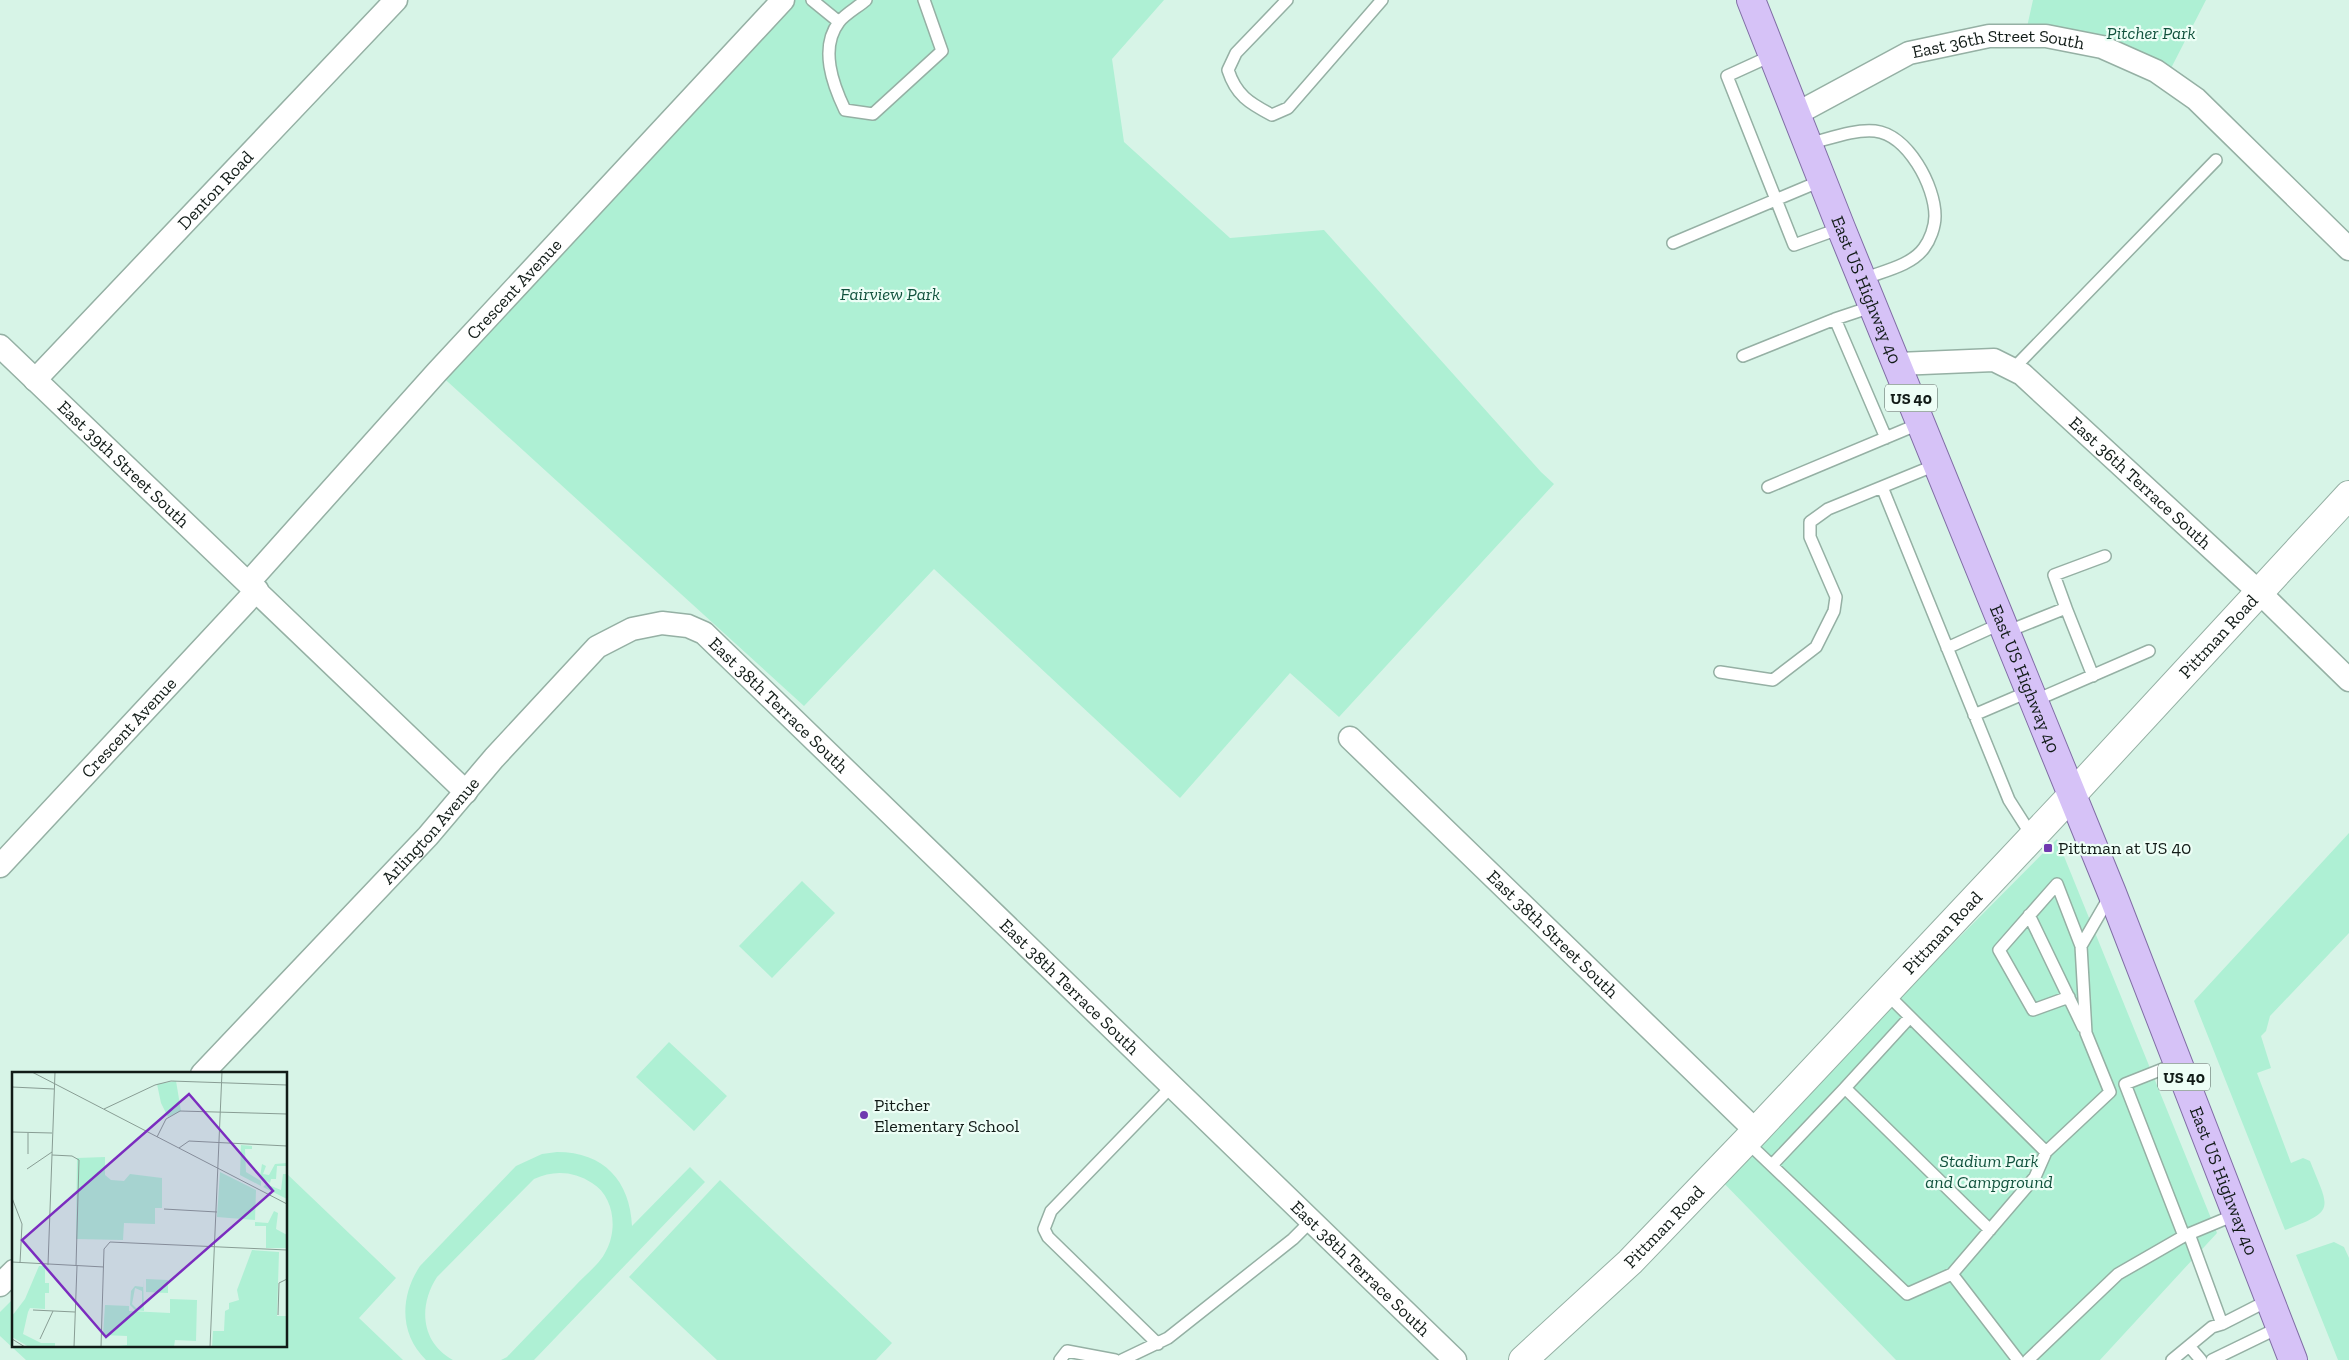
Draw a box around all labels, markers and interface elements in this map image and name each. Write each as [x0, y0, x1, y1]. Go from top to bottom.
park label: Pitcher Park [2107, 22, 2195, 44]
street label: East 36th Street South [1910, 25, 2086, 63]
street label: Denton Road [173, 146, 258, 234]
street label: East US Highway 40 [1826, 213, 1906, 367]
street label: Crescent Avenue [462, 234, 566, 344]
park label: Fairview Park [840, 283, 940, 305]
road number: US 40 [1885, 384, 1937, 412]
street label: East 39th Street South [53, 396, 194, 532]
street label: East 36th Terrace South [2064, 412, 2216, 554]
street label: Pittman Road [2174, 590, 2263, 683]
street label: East US Highway 40 [1985, 602, 2065, 756]
street label: East 38th Terrace South [704, 633, 853, 778]
street label: Crescent Avenue [76, 673, 181, 783]
street label: Arlington Avenue [377, 773, 484, 889]
place label: Pittman at US 40 [2058, 837, 2192, 859]
marker: Pittman at US 40 [2042, 842, 2054, 854]
street label: East 38th Street South [1482, 866, 1623, 1003]
street label: Pittman Road [1898, 886, 1987, 979]
street label: East 38th Terrace South [995, 914, 1144, 1059]
road number: US 40 [2158, 1064, 2210, 1090]
inset map [12, 1072, 288, 1348]
place label: Pitcher Elementary School [874, 1094, 1019, 1137]
street label: East US Highway 40 [2185, 1103, 2262, 1259]
marker: Pitcher Elementary School [858, 1109, 870, 1121]
park label: Stadium Park and Campground [1925, 1150, 2053, 1193]
street label: Pittman Road [1619, 1181, 1709, 1273]
street label: East 38th Terrace South [1286, 1196, 1435, 1341]

